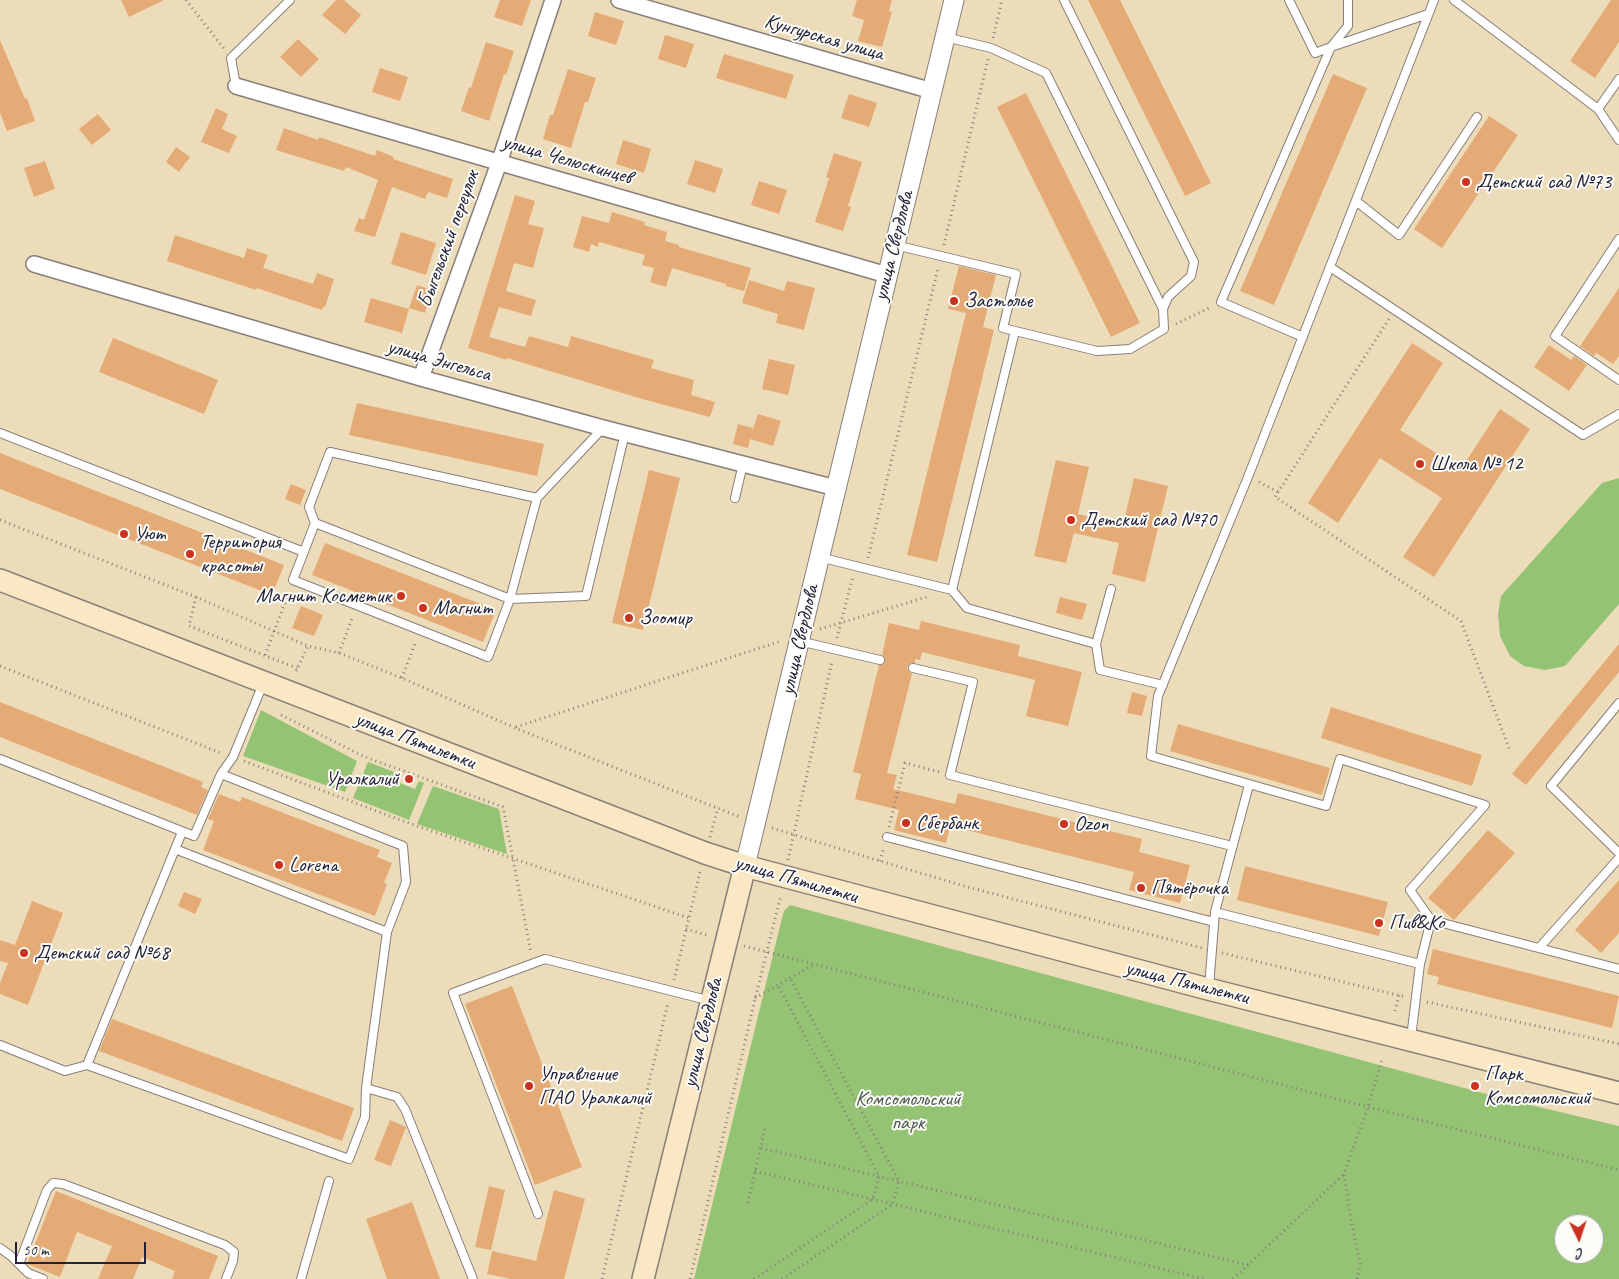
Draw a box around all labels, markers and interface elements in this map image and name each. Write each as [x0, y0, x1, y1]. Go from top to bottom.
street label: Кунгурская улица [762, 9, 886, 67]
street label: улица Челюскинцев [499, 129, 635, 191]
street label: Быгельский переулок [413, 167, 485, 311]
place label: Детский сад №73 [1476, 169, 1611, 195]
marker: Детский сад №73 [1460, 176, 1472, 188]
street label: улица Свердлова [868, 189, 920, 303]
place label: Застолье [964, 288, 1032, 314]
marker: Застолье [948, 295, 960, 307]
street label: улица Энгельса [384, 334, 494, 388]
place label: Школа № 12 [1430, 451, 1523, 477]
marker: Школа № 12 [1414, 458, 1426, 470]
place label: Детский сад №70 [1081, 507, 1216, 533]
marker: Детский сад №70 [1065, 514, 1077, 526]
place label: Уют [134, 521, 165, 547]
marker: Уют [118, 528, 130, 540]
place label: Территория красоты [200, 529, 281, 579]
marker: Территория красоты [184, 548, 196, 560]
place label: Магнит Косметик [256, 583, 391, 609]
street label: улица Свердлова [775, 583, 825, 697]
marker: Магнит Косметик [395, 590, 407, 602]
place label: Магнит [433, 595, 493, 621]
marker: Магнит [417, 602, 429, 614]
place label: Зоомир [639, 605, 692, 631]
marker: Зоомир [623, 612, 635, 624]
street label: улица Пятилетки [351, 707, 479, 775]
place label: Уралкалий [325, 766, 399, 792]
marker: Уралкалий [403, 773, 415, 785]
place label: Сбербанк [916, 810, 978, 836]
place label: Ozon [1074, 811, 1109, 837]
marker: Сбербанк [900, 817, 912, 829]
marker: Ozon [1058, 818, 1070, 830]
street label: улица Пятилетки [732, 850, 860, 910]
place label: Lorena [289, 852, 338, 878]
marker: Lorena [273, 859, 285, 871]
place label: Пятёрочка [1151, 875, 1228, 901]
marker: Пятёрочка [1135, 882, 1147, 894]
place label: Пив&Ко [1389, 910, 1444, 936]
marker: Пив&Ко [1373, 917, 1385, 929]
place label: Детский сад №68 [34, 940, 169, 966]
marker: Детский сад №68 [18, 947, 30, 959]
street label: улица Пятилетки [1122, 955, 1252, 1011]
street label: улица Свердлова [677, 976, 729, 1090]
place label: Управление ПАО Уралкалий [539, 1061, 652, 1111]
place label: Парк Комсомольский [1485, 1061, 1591, 1111]
marker: Управление ПАО Уралкалий [523, 1080, 535, 1092]
marker: Парк Комсомольский [1469, 1080, 1481, 1092]
park label: Комсомольский парк [855, 1086, 961, 1136]
north arrow [1554, 1214, 1604, 1264]
scale bar [18, 1232, 149, 1264]
text: 50 m [23, 1241, 49, 1260]
text: С [1576, 1245, 1584, 1262]

